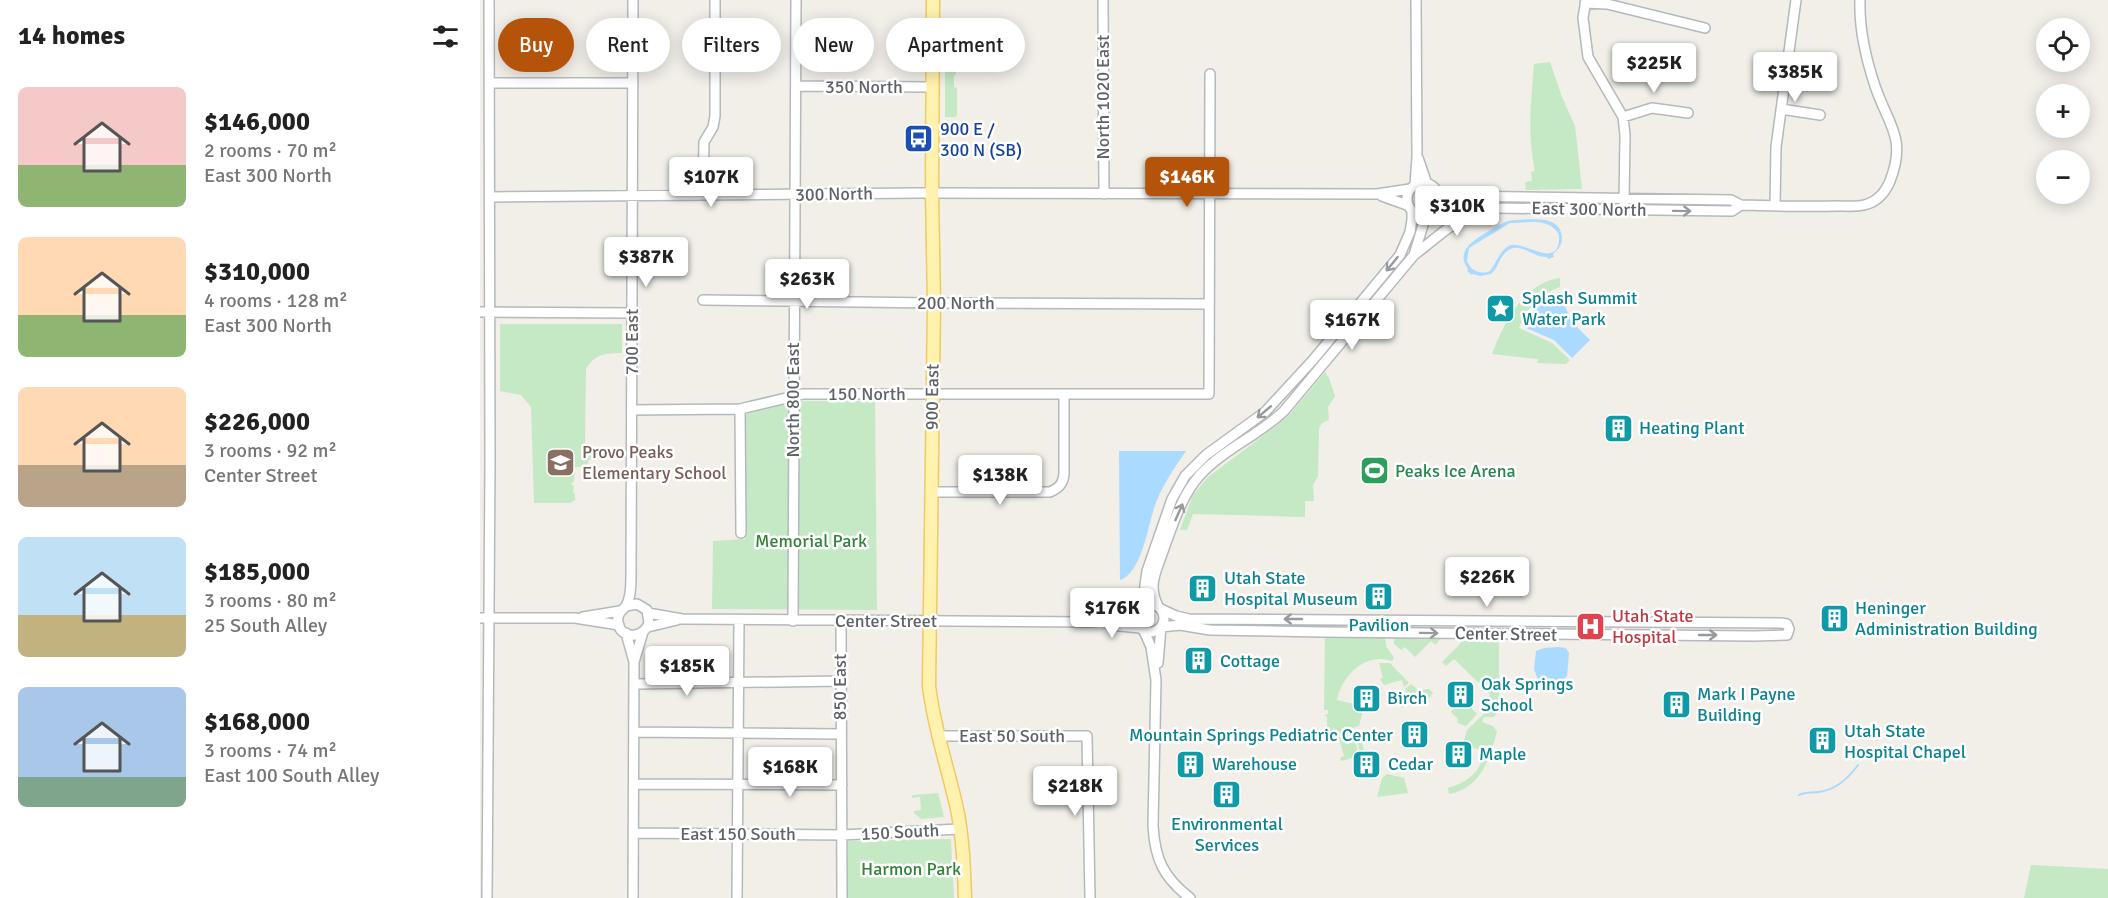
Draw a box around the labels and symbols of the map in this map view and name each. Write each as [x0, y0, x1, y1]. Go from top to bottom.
street label: North 1020 East [1092, 35, 1114, 159]
pin: $225K [1612, 43, 1696, 94]
pin: $385K [1753, 52, 1837, 103]
street label: 350 North [825, 76, 903, 98]
place label: 900 E / 300 N (SB) [940, 118, 1022, 161]
bus stop icon: 900 E / 300 N (SB) [903, 123, 935, 155]
pin: $107K [669, 157, 753, 208]
pin: $146K [1145, 157, 1229, 208]
street label: 300 North [795, 182, 873, 206]
pin: $310K [1415, 186, 1499, 237]
street label: East 300 North [1531, 197, 1647, 221]
one-way arrow [1672, 205, 1692, 217]
pin: $387K [604, 237, 688, 288]
one-way arrow [1385, 256, 1398, 272]
pin: $263K [765, 259, 849, 310]
place label: Splash Summit Water Park [1522, 287, 1637, 330]
street label: 200 North [917, 292, 995, 314]
place icon: Splash Summit Water Park [1485, 292, 1517, 324]
pin: $167K [1310, 300, 1394, 351]
street label: 700 East [621, 309, 643, 375]
street label: North 800 East [782, 342, 804, 458]
street label: 900 East [920, 364, 944, 430]
street label: 150 North [828, 383, 906, 405]
one-way arrow [1256, 405, 1272, 418]
building icon: Heating Plant [1602, 412, 1634, 444]
place label: Heating Plant [1639, 417, 1744, 439]
place label: Provo Peaks Elementary School [582, 441, 727, 484]
school or university icon: Provo Peaks Elementary School [545, 446, 577, 478]
pin: $138K [958, 455, 1042, 506]
sports icon: Peaks Ice Arena [1358, 455, 1390, 487]
place label: Peaks Ice Arena [1395, 460, 1516, 482]
one-way arrow [1174, 503, 1185, 521]
park label: Memorial Park [755, 530, 867, 552]
pin: $226K [1445, 557, 1529, 608]
place label: Utah State Hospital Museum [1224, 567, 1358, 610]
building icon: Utah State Hospital Museum [1187, 572, 1219, 604]
building icon: Pavilion [1363, 580, 1395, 612]
pin: $176K [1070, 588, 1154, 639]
place label: Heninger Administration Building [1855, 597, 2038, 640]
building icon: Heninger Administration Building [1818, 602, 1850, 634]
place label: Utah State Hospital [1612, 605, 1694, 648]
street label: Center Street [835, 610, 937, 632]
hospital icon: Utah State Hospital [1575, 610, 1607, 642]
one-way arrow [1284, 614, 1304, 625]
place label: Pavilion [1349, 614, 1409, 636]
street label: Center Street [1455, 622, 1557, 646]
one-way arrow [1419, 627, 1439, 639]
one-way arrow [1698, 629, 1718, 641]
building icon: Cottage [1183, 645, 1215, 677]
pin: $185K [645, 646, 729, 697]
place label: Cottage [1220, 650, 1280, 672]
street label: 850 East [829, 654, 851, 720]
place label: Oak Springs School [1481, 673, 1573, 716]
building icon: Oak Springs School [1444, 678, 1476, 710]
building icon: Birch [1350, 682, 1382, 714]
place label: Mark I Payne Building [1697, 683, 1795, 726]
place label: Birch [1387, 687, 1427, 709]
building icon: Mark I Payne Building [1660, 688, 1692, 720]
building icon: Mountain Springs Pediatric Center [1398, 719, 1430, 751]
place label: Utah State Hospital Chapel [1844, 720, 1966, 763]
place label: Mountain Springs Pediatric Center [1129, 724, 1393, 746]
street label: East 50 South [959, 725, 1065, 747]
building icon: Utah State Hospital Chapel [1807, 725, 1839, 757]
building icon: Maple [1442, 738, 1474, 770]
place label: Maple [1479, 743, 1526, 765]
pin: $168K [748, 747, 832, 798]
building icon: Warehouse [1175, 748, 1207, 780]
building icon: Cedar [1351, 748, 1383, 780]
place label: Warehouse [1212, 753, 1297, 775]
place label: Cedar [1388, 753, 1433, 775]
pin: $218K [1033, 766, 1117, 817]
building icon: Environmental Services [1211, 779, 1243, 811]
place label: Environmental Services [1171, 813, 1283, 856]
street label: 150 South [860, 819, 940, 845]
street label: East 150 South [680, 823, 796, 845]
park label: Harmon Park [861, 858, 961, 880]

